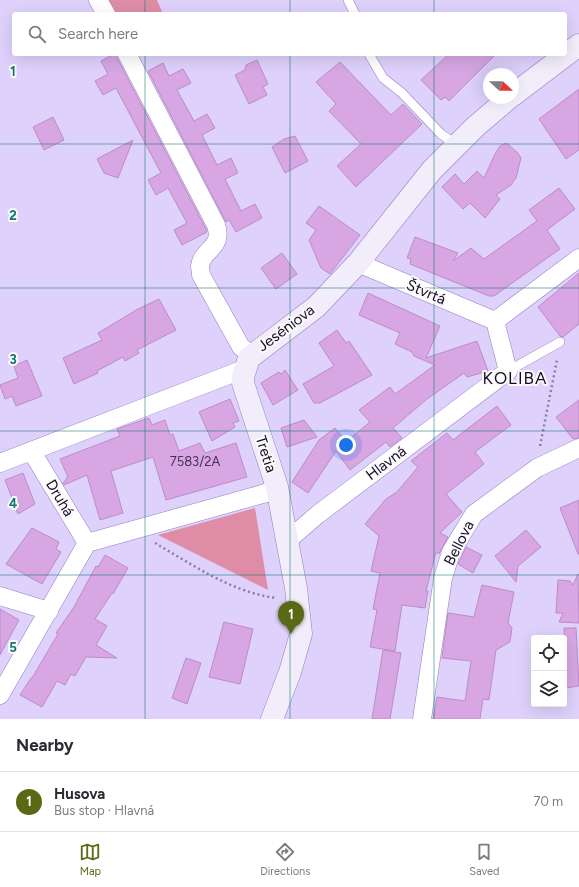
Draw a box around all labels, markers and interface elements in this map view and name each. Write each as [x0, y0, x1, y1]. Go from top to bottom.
search box [12, 12, 567, 56]
icon: search [26, 23, 48, 45]
text: Search here [58, 25, 138, 43]
text: 1 [10, 64, 16, 79]
north arrow [483, 68, 519, 104]
text: 2 [9, 208, 17, 223]
street label: Štvrtá [404, 276, 448, 308]
street label: Jeséniova [254, 301, 318, 355]
text: 3 [9, 352, 17, 367]
district label: KOLIBA [483, 368, 547, 388]
street label: Tretia [252, 433, 280, 475]
your location [336, 435, 356, 455]
street label: Hlavná [362, 442, 410, 484]
house number: 7583/2A [170, 454, 221, 469]
street label: Druhá [42, 476, 78, 520]
text: 4 [9, 496, 17, 511]
street label: Bellova [440, 518, 478, 568]
pin: 1 [278, 601, 304, 634]
map controls [531, 635, 567, 707]
button: locate [531, 635, 567, 671]
text: 5 [9, 640, 17, 655]
button: layers [531, 671, 567, 707]
text: Nearby [16, 735, 74, 755]
text: Husova [54, 785, 105, 803]
text: 1 [26, 794, 32, 809]
text: 70 m [533, 794, 563, 809]
text: Bus stop · Hlavná [54, 803, 154, 818]
tab: Map [79, 841, 101, 878]
tab: Directions [260, 841, 310, 878]
tab: Saved [469, 841, 500, 878]

